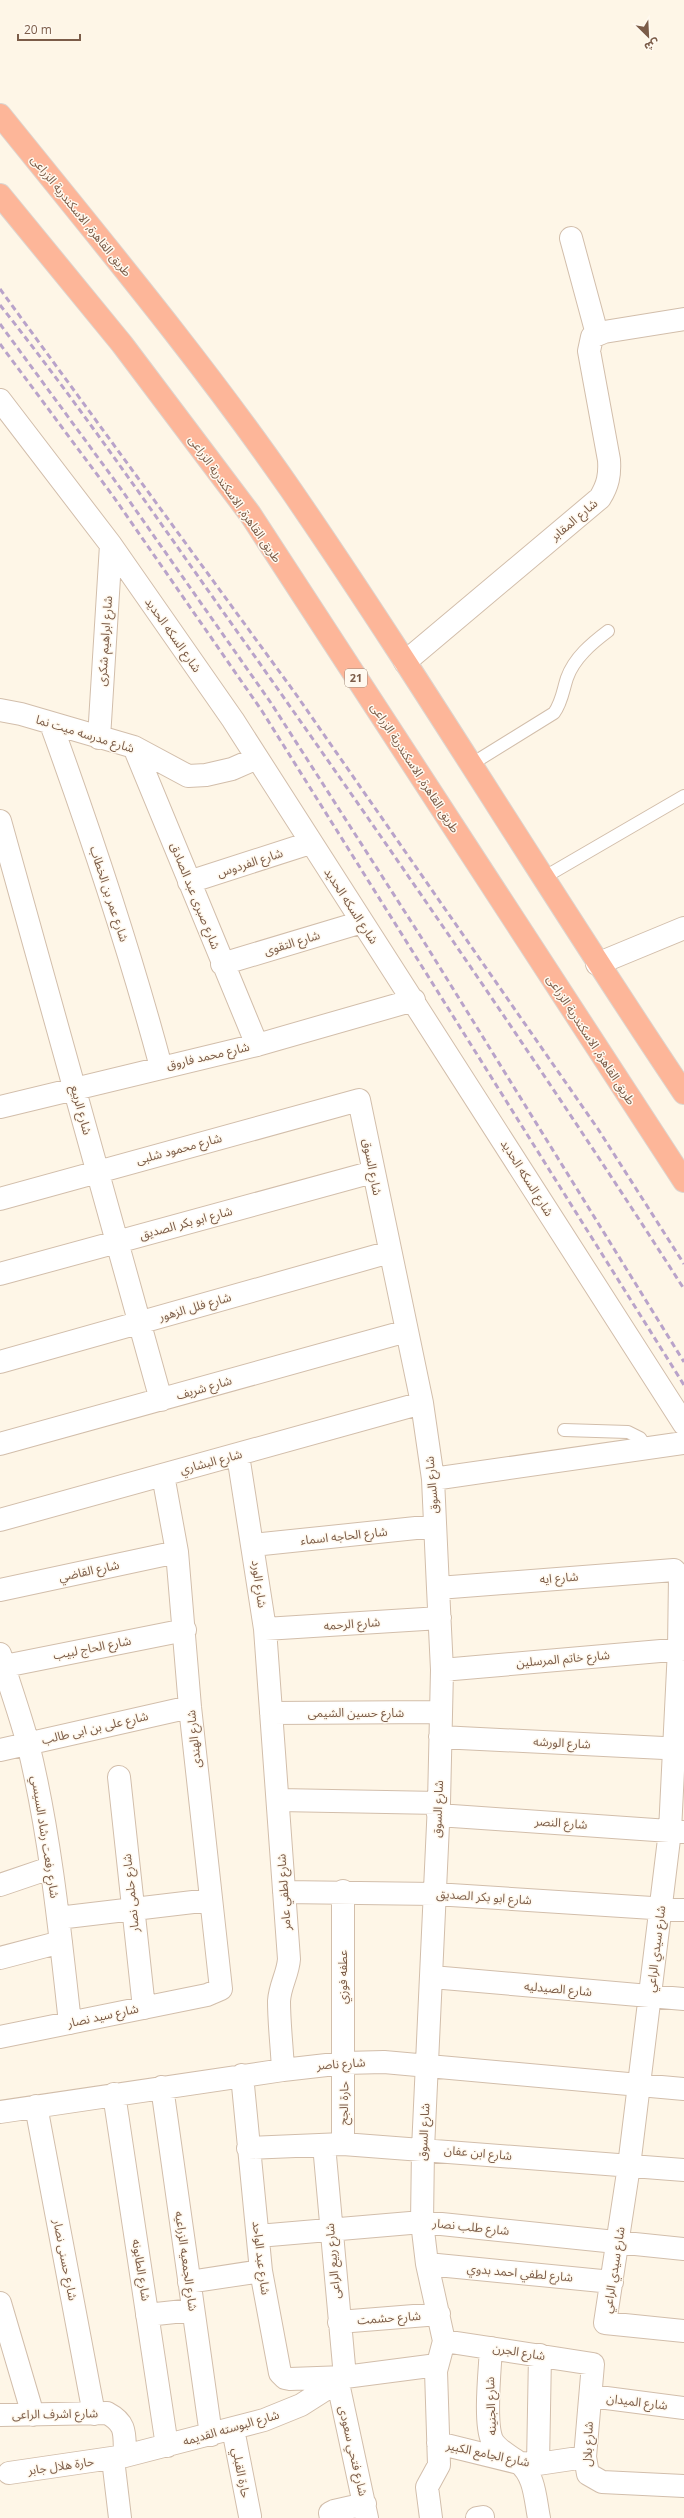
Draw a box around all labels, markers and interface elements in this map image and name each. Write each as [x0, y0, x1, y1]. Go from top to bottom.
scale bar [18, 16, 80, 42]
north arrow [628, 16, 668, 56]
text: 20 m [24, 21, 52, 38]
text: ش [642, 36, 662, 56]
street label: طريق القاهرة, الاسكندرية الزراعى [27, 151, 136, 280]
street label: طريق القاهرة, الاسكندرية الزراعى [185, 432, 286, 566]
street label: شارع المقابر [546, 495, 602, 546]
street label: شارع السكه الحديد [140, 594, 206, 676]
street label: شارع ابراهيم شكرى [93, 595, 117, 687]
road number: 21 [345, 669, 367, 687]
street label: طريق القاهرة, الاسكندرية الزراعى [367, 700, 464, 836]
street label: شارع مدرسه ميت نما [33, 710, 137, 758]
street label: شارع صبرى عبد الصادق [165, 840, 225, 952]
street label: شارع عمر بن الخطاب [85, 844, 133, 944]
street label: شارع الفردوس [215, 844, 285, 882]
street label: شارع السكه الحديد [320, 864, 382, 948]
street label: شارع التقوى [262, 926, 322, 960]
street label: طريق القاهرة, الاسكندرية الزراعى [543, 972, 640, 1108]
street label: شارع محمد فاروق [165, 1038, 251, 1074]
street label: شارع الربيع [66, 1083, 96, 1137]
street label: شارع محمود شلبى [134, 1129, 224, 1169]
street label: شارع السكه الحديد [496, 1136, 558, 1220]
street label: شارع السوق [358, 1137, 386, 1197]
street label: شارع ابو بكر الصديق [137, 1202, 235, 1244]
street label: شارع فلل الزهور [156, 1288, 233, 1326]
street label: شارع شريف [174, 1371, 234, 1405]
street label: شارع البشاري [178, 1445, 244, 1480]
street label: شارع السوق [421, 1456, 443, 1514]
street label: شارع الحاجه اسماء [300, 1522, 388, 1550]
street label: شارع القاضي [57, 1556, 121, 1587]
street label: شارع الورد [247, 1559, 271, 1609]
street label: شارع ايه [539, 1568, 579, 1588]
street label: شارع الرحمه [323, 1613, 381, 1635]
street label: شارع الحاج لبيب [51, 1632, 133, 1664]
street label: شارع خاتم المرسلين [515, 1646, 611, 1672]
street label: شارع حسين الشيمى [308, 1704, 404, 1722]
street label: شارع على بن ابى طالب [40, 1707, 150, 1749]
street label: شارع الهندى [182, 1709, 206, 1769]
street label: شارع الورشه [533, 1733, 591, 1753]
street label: شارع رفعت رشاد السيسي [26, 1774, 64, 1900]
street label: شارع السوق [428, 1780, 448, 1838]
street label: شارع النصر [533, 1812, 588, 1834]
street label: شارع حلمى نصار [118, 1853, 144, 1934]
street label: شارع لطفي عامر [272, 1853, 297, 1932]
street label: شارع ابو بكر الصديق [436, 1885, 532, 1909]
street label: شارع سيدي الراعي [642, 1905, 671, 1993]
street label: عطفه فوزي [334, 1950, 353, 2004]
street label: شارع الصيدليه [523, 1977, 593, 2001]
street label: شارع سيد نصار [65, 2000, 140, 2033]
street label: شارع ناصر [315, 2053, 366, 2075]
street label: حارة الجح [335, 2081, 353, 2125]
street label: شارع السوق [414, 2103, 434, 2161]
street label: شارع ابن عفان [443, 2141, 513, 2165]
street label: شارع الجمعيه الزراعيه [170, 2210, 202, 2312]
street label: شارع طلب نصار [431, 2214, 510, 2240]
street label: شارع حسنى نصار [48, 2217, 82, 2302]
street label: شارع عبد الواحد [248, 2220, 274, 2296]
street label: شارع ربيع الراعى [321, 2222, 345, 2300]
street label: شارع سيدي الراعي [598, 2226, 630, 2315]
street label: شارع الطابونه [127, 2238, 155, 2302]
street label: شارع لطفي احمد بدوي [466, 2259, 574, 2287]
street label: شارع حشمت [357, 2307, 421, 2329]
street label: شارع الجرن [491, 2339, 547, 2365]
street label: شارع الجنينه [481, 2376, 501, 2436]
street label: شارع الميدان [605, 2389, 669, 2415]
street label: شارع اشرف الراعى [12, 2404, 98, 2424]
street label: شارع فتحي سعودى [333, 2404, 372, 2498]
street label: شارع البوسته القديمه [181, 2406, 281, 2450]
street label: شارع بلال [578, 2421, 598, 2467]
street label: شارع الجامع الكبير [444, 2436, 531, 2472]
street label: حارة القبلي [227, 2446, 255, 2500]
street label: حارة هلال جابر [26, 2452, 95, 2479]

